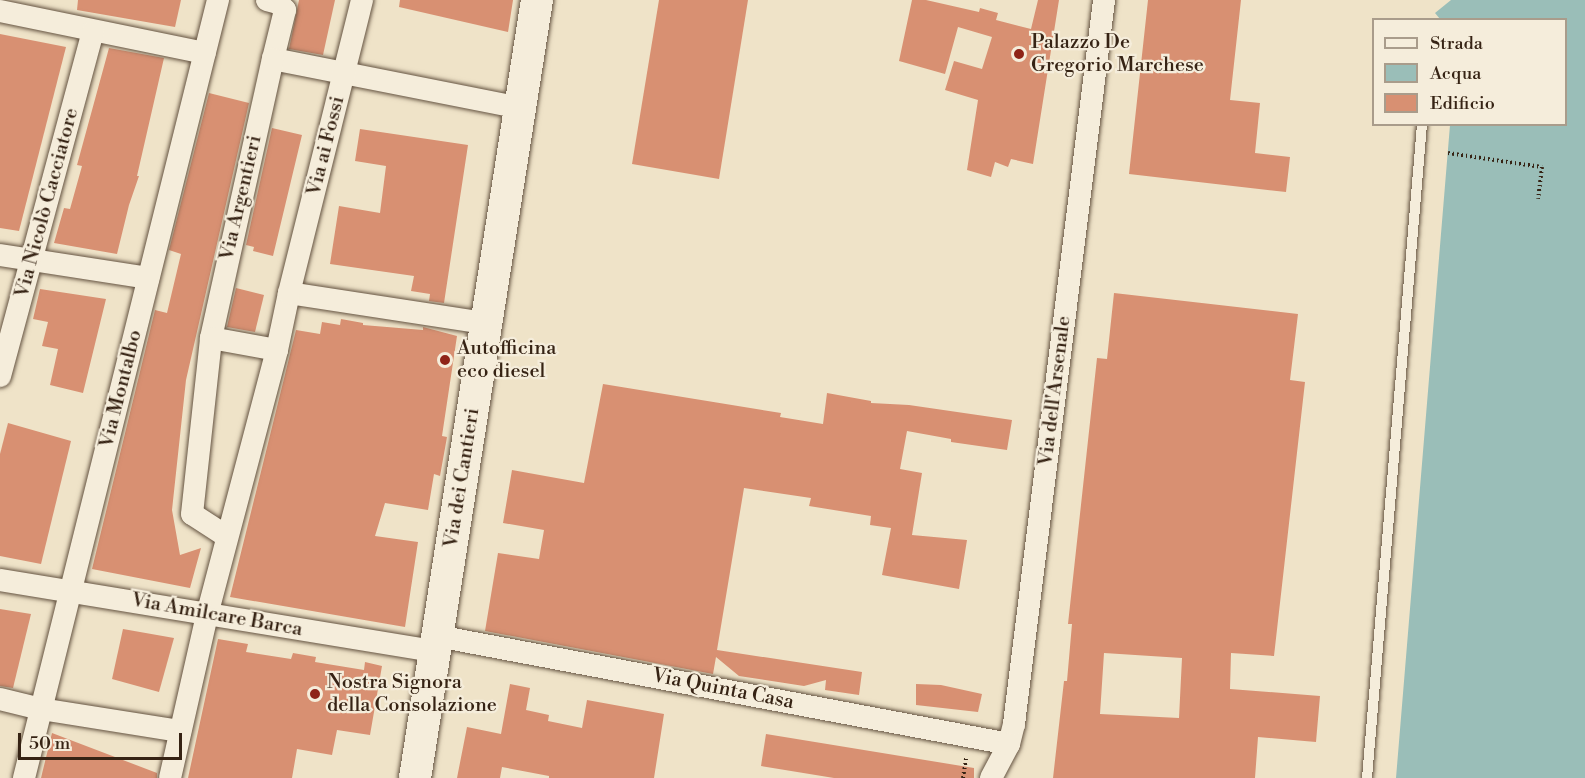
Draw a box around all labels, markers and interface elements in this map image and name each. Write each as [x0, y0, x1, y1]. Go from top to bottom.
legend [1372, 18, 1567, 126]
place label: Palazzo De Gregorio Marchese [1031, 30, 1204, 77]
text: Strada [1430, 32, 1483, 55]
marker: Palazzo De Gregorio Marchese [1012, 47, 1026, 61]
text: Acqua [1430, 62, 1481, 85]
text: Edificio [1430, 92, 1495, 115]
street label: Via ai Fossi [302, 94, 350, 198]
street label: Via Nicolò Cacciatore [10, 105, 84, 301]
street label: Via Argentieri [215, 133, 267, 263]
street label: Via dell'Arsenale [1034, 315, 1076, 467]
street label: Via Montalbo [95, 327, 147, 451]
place label: Autofficina eco diesel [457, 336, 556, 383]
marker: Autofficina eco diesel [438, 353, 452, 367]
street label: Via dei Cantieri [439, 406, 485, 550]
street label: Via Amilcare Barca [129, 588, 305, 642]
street label: Via Quinta Casa [650, 663, 796, 715]
place label: Nostra Signora della Consolazione [327, 670, 497, 717]
marker: Nostra Signora della Consolazione [308, 687, 322, 701]
scale bar [21, 721, 184, 759]
text: 50 m [29, 732, 70, 755]

